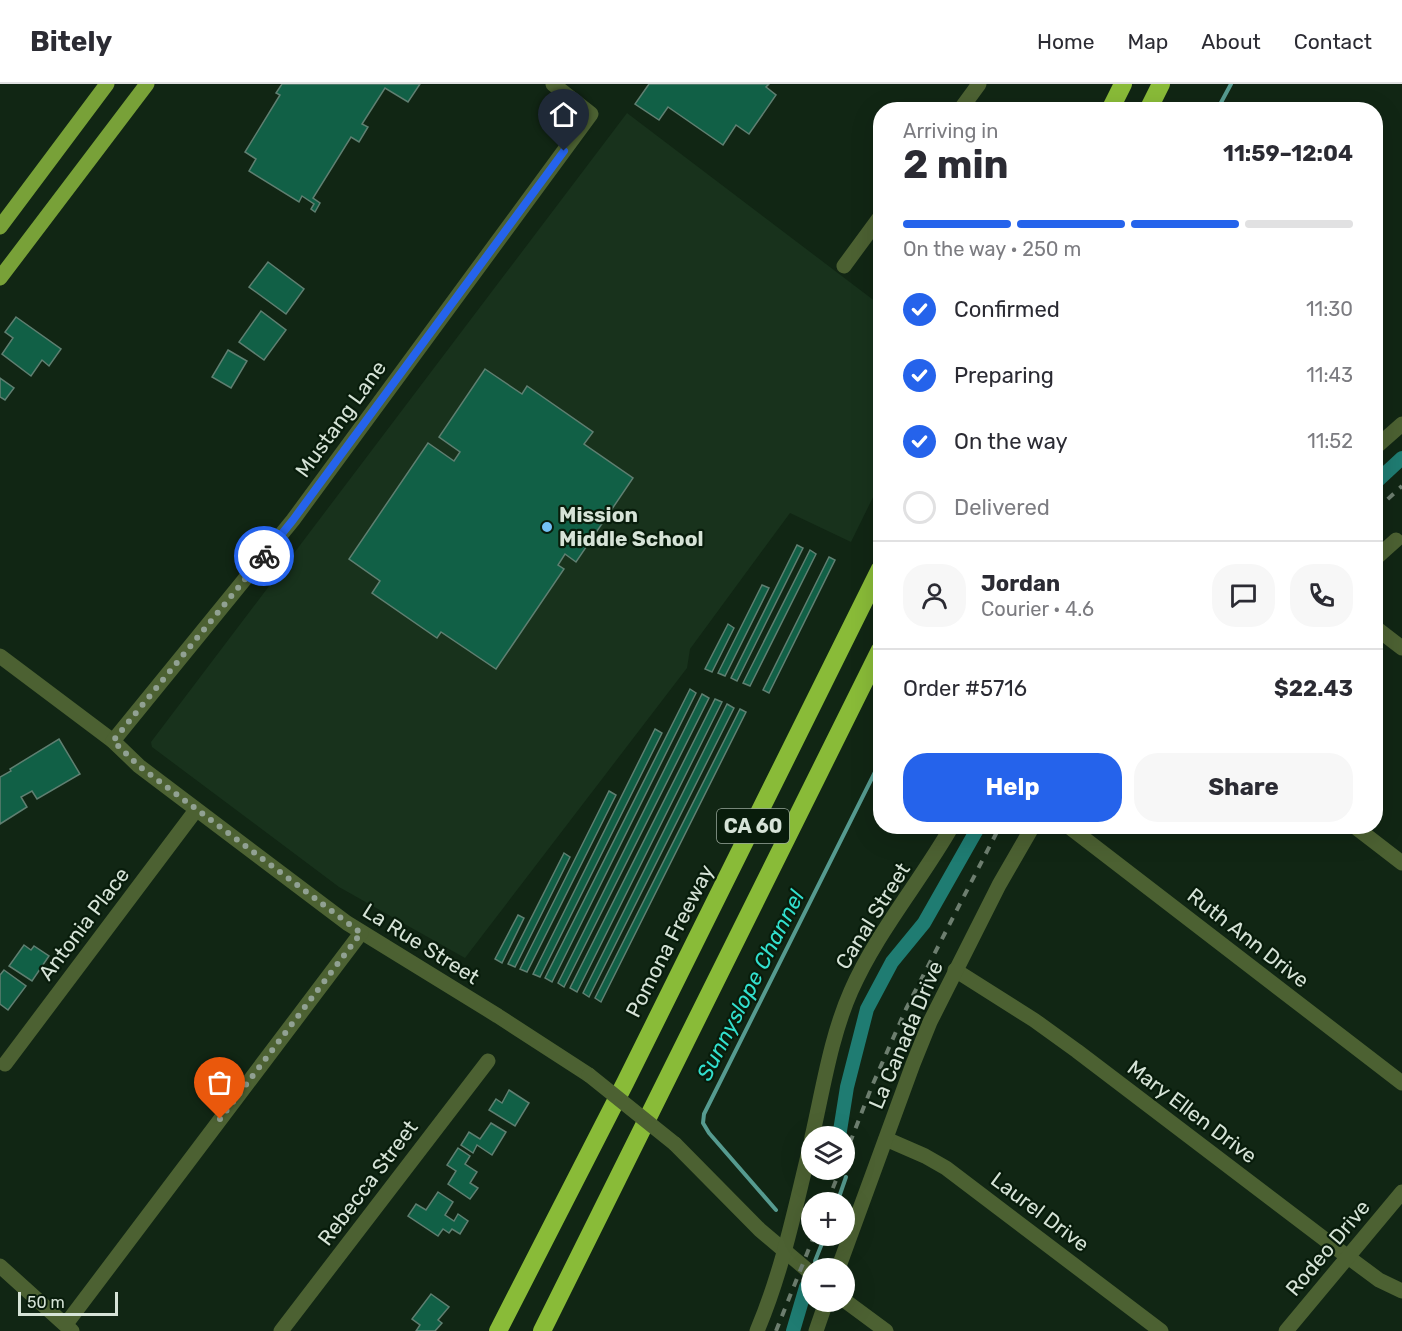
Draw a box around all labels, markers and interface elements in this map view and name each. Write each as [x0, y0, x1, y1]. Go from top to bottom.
text: Bitely [30, 25, 112, 58]
text: Home [1037, 29, 1094, 54]
text: Map [1127, 29, 1168, 54]
text: About [1201, 29, 1261, 54]
text: Contact [1294, 29, 1372, 54]
pin [538, 89, 589, 151]
icon: home [547, 98, 580, 131]
text: Arriving in [903, 119, 998, 143]
text: 11:59–12:04 [1223, 140, 1353, 167]
text: 2 min [903, 142, 1009, 188]
text: On the way · 250 m [903, 237, 1081, 261]
icon: check [903, 293, 936, 326]
text: Confirmed [954, 296, 1060, 323]
text: 11:30 [1306, 297, 1353, 321]
street label: Mustang Lane [290, 355, 391, 482]
icon: check [903, 359, 936, 392]
text: Preparing [954, 362, 1054, 389]
text: 11:43 [1306, 363, 1353, 387]
icon: check [903, 425, 936, 458]
text: On the way [954, 428, 1068, 455]
text: 11:52 [1307, 429, 1353, 453]
text: Delivered [954, 494, 1050, 521]
place label: Mission Middle School [559, 502, 703, 551]
marker: Mission Middle School [540, 520, 554, 534]
courier [234, 526, 294, 586]
icon: bike [248, 540, 281, 573]
button: person [903, 564, 966, 627]
button: chat [1212, 564, 1275, 627]
button: phone [1290, 564, 1353, 627]
text: Jordan [981, 570, 1060, 597]
text: Courier · 4.6 [981, 597, 1094, 621]
text: Order #5716 [903, 675, 1027, 702]
text: $22.43 [1274, 675, 1353, 702]
button: Help [903, 753, 1122, 822]
button: Share [1134, 753, 1353, 822]
road number: CA 60 [717, 809, 789, 843]
street label: Canal Street [830, 858, 915, 974]
street label: Pomona Freeway [620, 860, 719, 1021]
street label: Antonia Place [33, 862, 134, 985]
street label: Ruth Ann Drive [1183, 882, 1314, 993]
water label: Sunnyslope Channel [691, 885, 810, 1085]
street label: La Rue Street [358, 898, 484, 989]
street label: La Canada Drive [863, 957, 948, 1113]
street label: Mary Ellen Drive [1123, 1055, 1262, 1168]
pin [194, 1057, 245, 1119]
icon: bag [203, 1066, 236, 1099]
street label: Rebecca Street [312, 1115, 423, 1250]
map controls [801, 1126, 855, 1312]
button: layers [801, 1126, 855, 1180]
street label: Laurel Drive [986, 1167, 1094, 1257]
button: + [801, 1192, 855, 1246]
street label: Rodeo Drive [1280, 1195, 1375, 1301]
button: − [801, 1258, 855, 1312]
scale bar [18, 1289, 118, 1316]
text: 50 m [27, 1293, 65, 1312]

